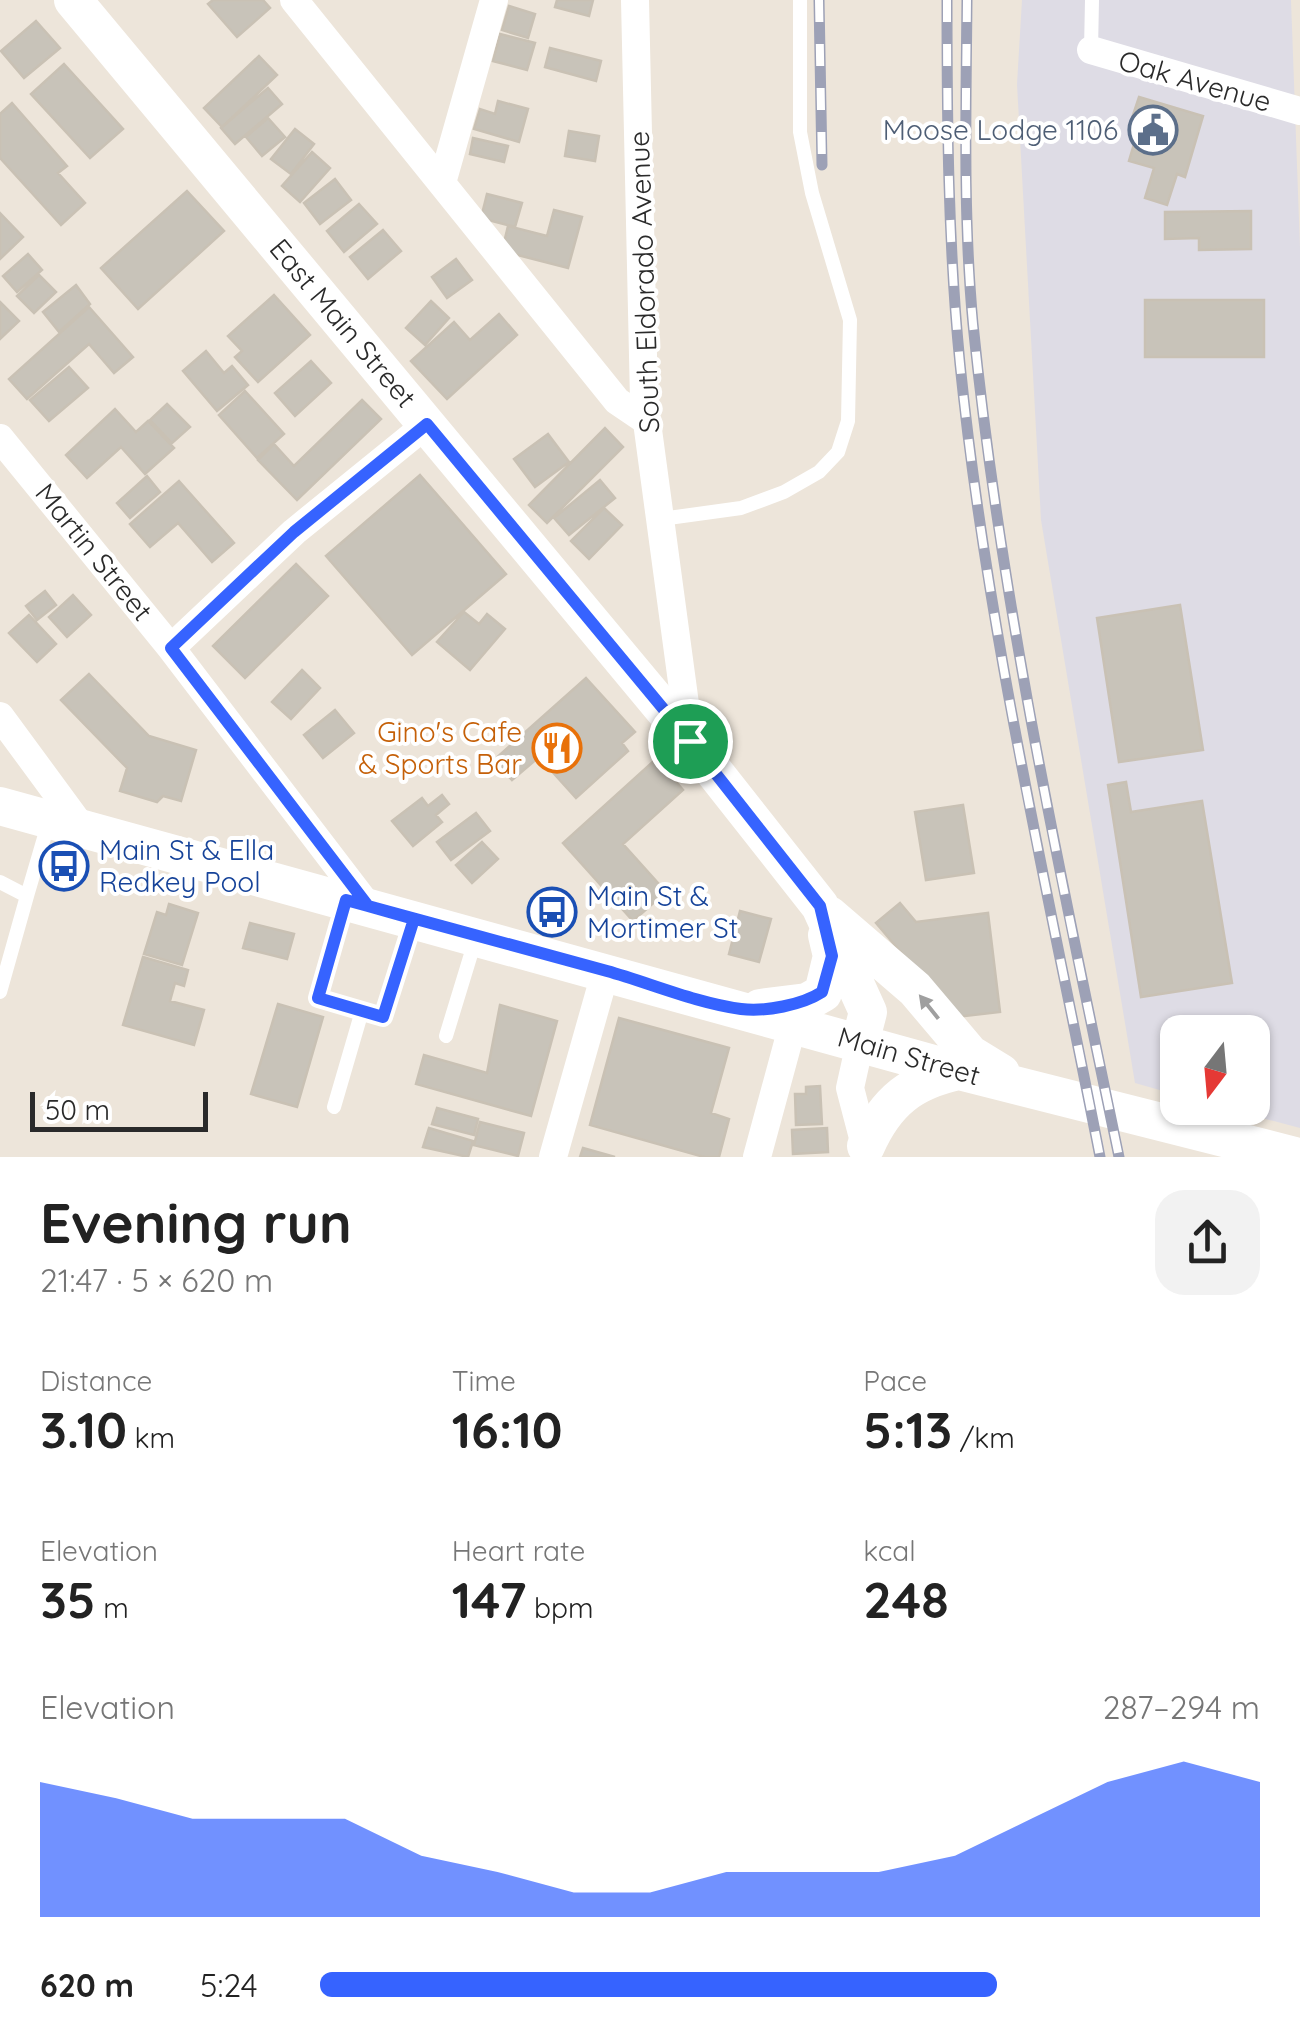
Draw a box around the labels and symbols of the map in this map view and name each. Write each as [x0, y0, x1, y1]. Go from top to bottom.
street label: Oak Avenue [1115, 42, 1275, 119]
public building icon: Moose Lodge 1106 [1127, 104, 1179, 156]
place label: Moose Lodge 1106 [883, 112, 1118, 147]
street label: South Eldorado Avenue [621, 130, 666, 434]
street label: East Main Street [263, 231, 424, 414]
street label: Martin Street [28, 476, 160, 627]
pin [648, 699, 733, 784]
place label: Gino's Cafe & Sports Bar [358, 714, 522, 781]
restaurant icon: Gino's Cafe & Sports Bar [531, 722, 583, 774]
place label: Main St & Ella Redkey Pool [99, 832, 274, 899]
bus stop icon: Main St & Ella Redkey Pool [38, 840, 90, 892]
place label: Main St & Mortimer St [587, 878, 738, 945]
bus stop icon: Main St & Mortimer St [526, 886, 578, 938]
one-way arrow [919, 994, 940, 1019]
north arrow [1160, 1015, 1270, 1125]
street label: Main Street [834, 1019, 984, 1093]
scale bar [30, 1087, 208, 1132]

